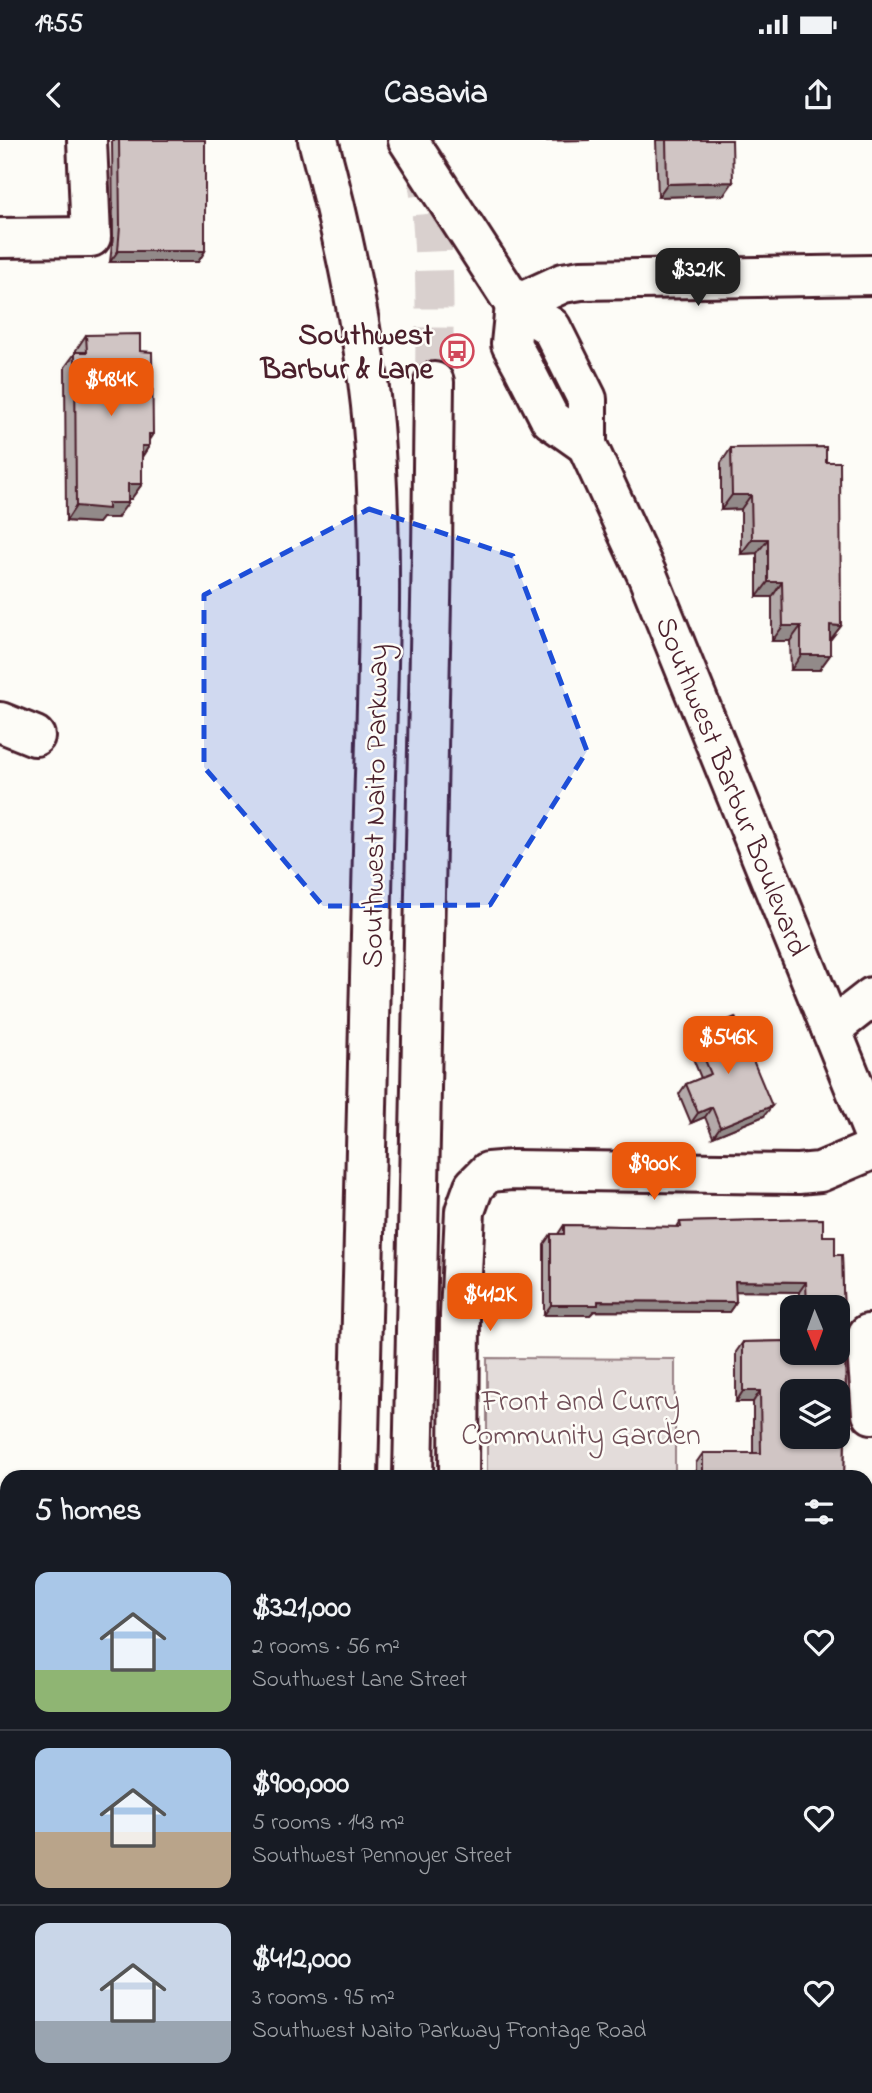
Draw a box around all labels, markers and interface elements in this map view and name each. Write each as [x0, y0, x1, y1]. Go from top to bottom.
text: 19:55 [35, 6, 83, 44]
text: Casavia [384, 71, 488, 118]
icon: back [35, 76, 73, 114]
icon: share [799, 76, 837, 114]
pin: $321K [649, 248, 747, 308]
text: $321K [671, 254, 725, 287]
place label: Southwest Barbur & Lane [259, 315, 435, 393]
bus stop icon: Southwest Barbur & Lane [438, 332, 476, 370]
pin: $484K [62, 358, 160, 418]
text: $484K [85, 364, 137, 397]
street label: Southwest Barbur Boulevard [642, 611, 819, 964]
street label: Southwest Naito Parkway [352, 644, 402, 968]
pin: $546K [679, 1016, 777, 1076]
text: $546K [699, 1022, 757, 1055]
pin: $900K [605, 1142, 703, 1202]
text: $900K [628, 1148, 680, 1181]
pin: $412K [441, 1274, 539, 1333]
text: $412K [463, 1279, 517, 1312]
north arrow [780, 1295, 850, 1365]
map controls [780, 1295, 850, 1449]
button: layers [780, 1379, 850, 1449]
park label: Front and Curry Community Garden [461, 1381, 701, 1459]
text: 5 homes [35, 1490, 142, 1534]
icon: filters [800, 1493, 838, 1531]
text: $321,000 [252, 1587, 351, 1631]
icon: home [91, 1600, 175, 1684]
icon: heart [800, 1623, 838, 1661]
text: 2 rooms · 56 m² [252, 1631, 400, 1664]
text: Southwest Lane Street [252, 1664, 467, 1697]
text: $900,000 [252, 1763, 349, 1807]
icon: home [91, 1776, 175, 1860]
icon: heart [800, 1799, 838, 1837]
text: 5 rooms · 143 m² [252, 1807, 405, 1840]
text: Southwest Pennoyer Street [252, 1840, 512, 1873]
text: $412,000 [252, 1938, 351, 1982]
icon: home [91, 1951, 175, 2035]
icon: heart [800, 1974, 838, 2012]
text: 3 rooms · 95 m² [252, 1982, 395, 2015]
text: Southwest Naito Parkway Frontage Road [252, 2015, 646, 2048]

